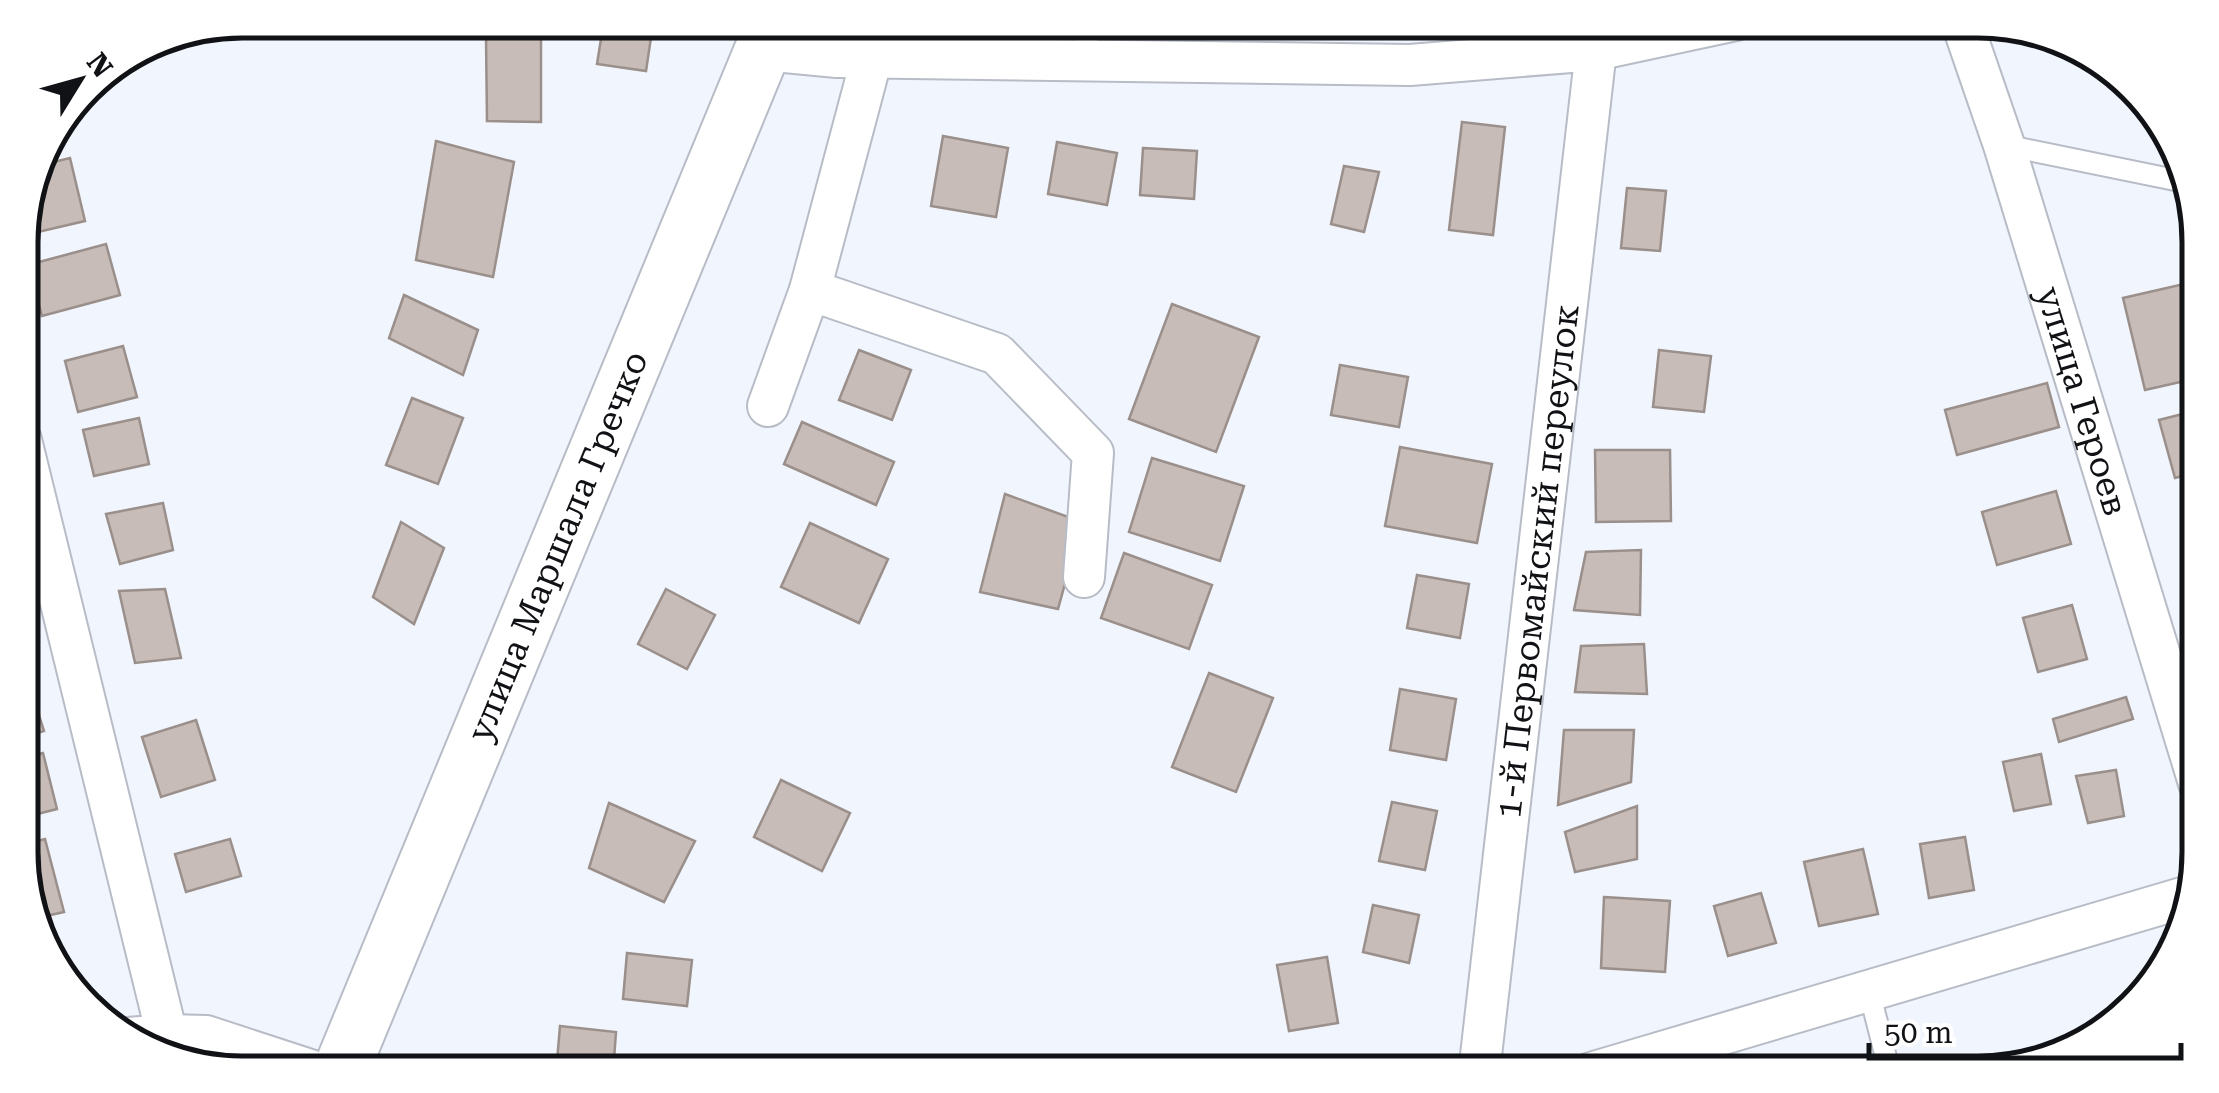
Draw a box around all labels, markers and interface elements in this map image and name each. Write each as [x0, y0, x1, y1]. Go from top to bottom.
north arrow [30, 30, 130, 130]
text: N [80, 47, 119, 84]
street label: улица Героев [2028, 282, 2136, 521]
street label: 1-й Первомайский переулок [1488, 302, 1588, 820]
street label: улица Маршала Гречко [459, 345, 657, 748]
scale bar [1869, 998, 2182, 1060]
text: 50 m [1884, 1015, 1953, 1050]

